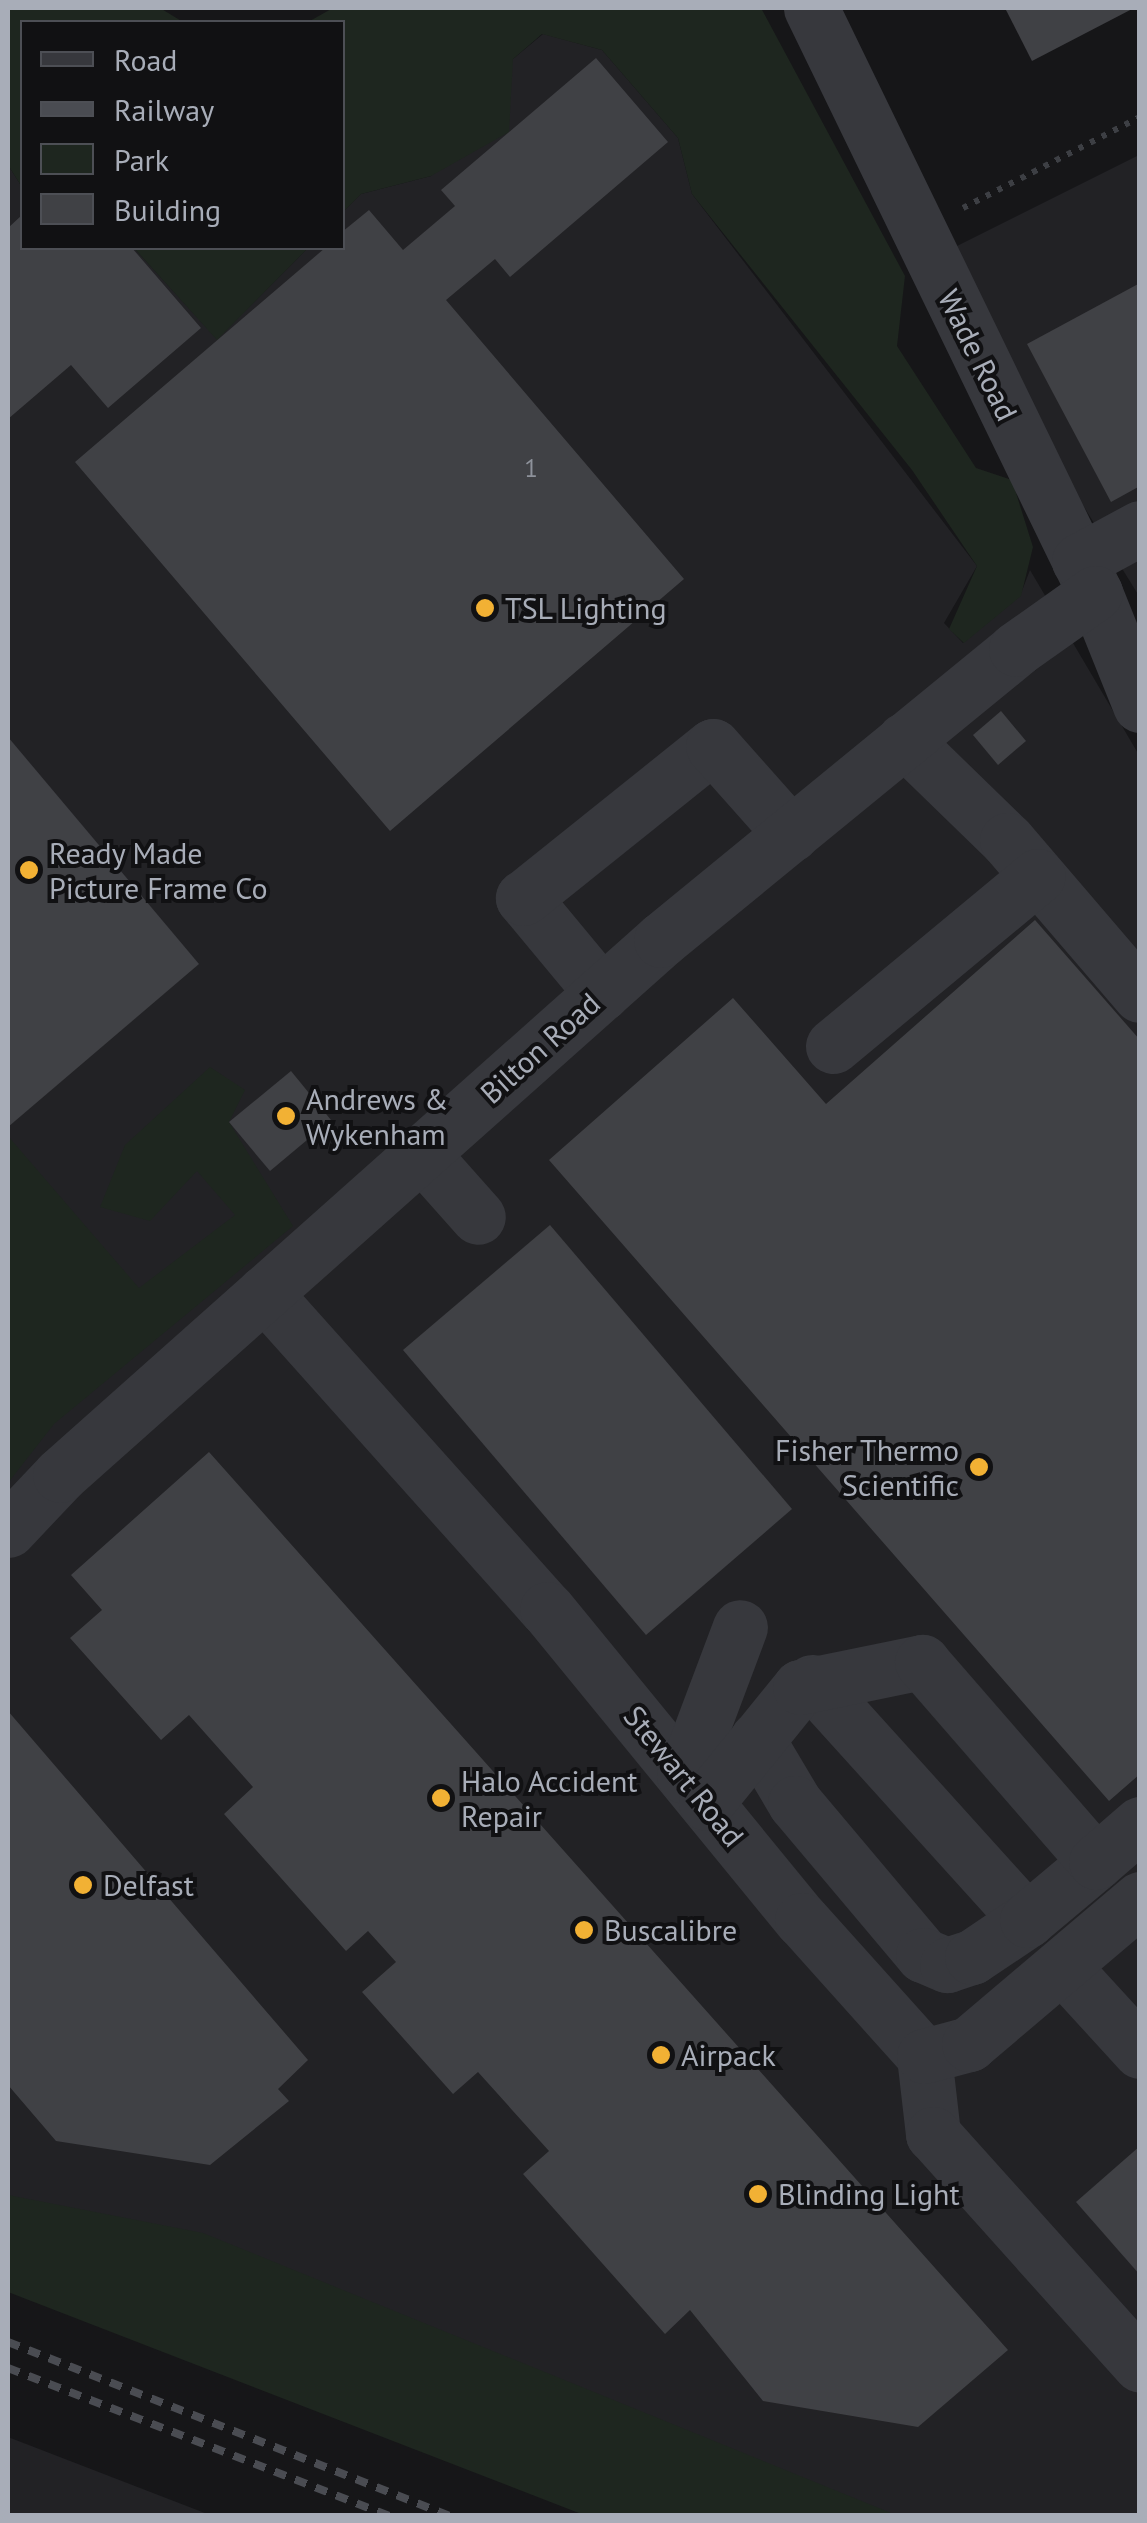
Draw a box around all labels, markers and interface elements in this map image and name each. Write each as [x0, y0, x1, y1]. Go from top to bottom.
legend [20, 20, 345, 250]
text: Road [114, 40, 178, 79]
text: Railway [114, 90, 214, 129]
text: Park [114, 140, 169, 179]
text: Building [114, 190, 221, 229]
street label: Wade Road [931, 284, 1025, 426]
house number: 1 [524, 453, 538, 483]
place label: TSL Lighting [505, 590, 668, 626]
marker: TSL Lighting [474, 597, 496, 619]
place label: Ready Made Picture Frame Co [49, 835, 267, 906]
marker: Ready Made Picture Frame Co [18, 859, 40, 881]
street label: Bilton Road [473, 985, 607, 1111]
place label: Andrews & Wykenham [306, 1081, 448, 1152]
marker: Andrews & Wykenham [275, 1105, 297, 1127]
place label: Fisher Thermo Scientific [774, 1432, 959, 1502]
marker: Fisher Thermo Scientific [968, 1456, 990, 1478]
street label: Stewart Road [616, 1698, 752, 1854]
place label: Halo Accident Repair [461, 1763, 638, 1834]
marker: Halo Accident Repair [430, 1787, 452, 1809]
place label: Delfast [103, 1867, 194, 1903]
marker: Delfast [72, 1874, 94, 1896]
place label: Buscalibre [604, 1912, 737, 1948]
marker: Buscalibre [573, 1919, 595, 1941]
place label: Airpack [681, 2037, 776, 2073]
marker: Airpack [650, 2044, 672, 2066]
place label: Blinding Light [778, 2176, 960, 2212]
marker: Blinding Light [747, 2183, 769, 2205]

